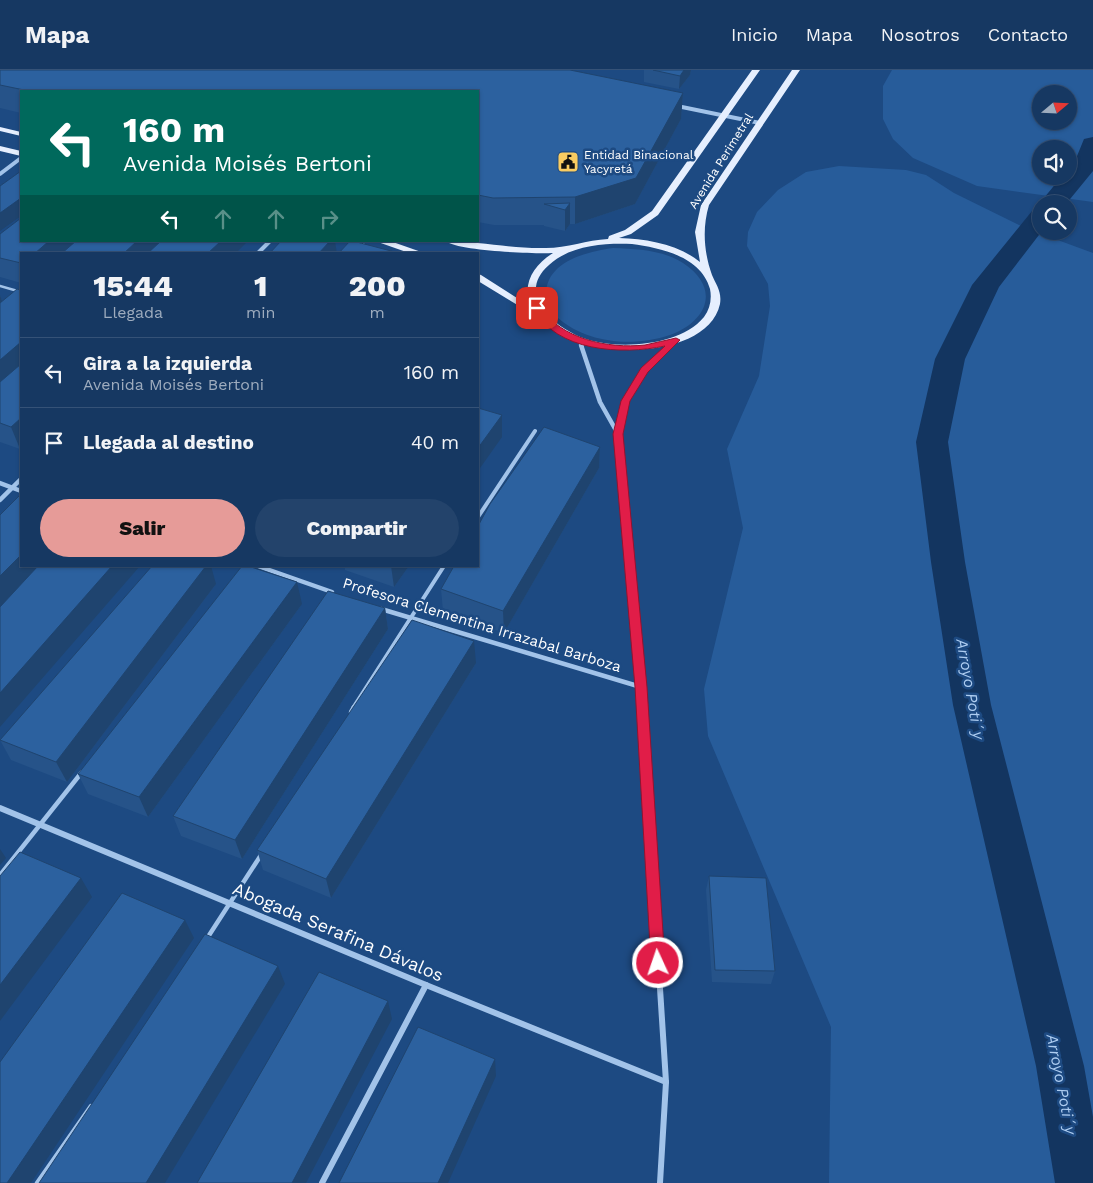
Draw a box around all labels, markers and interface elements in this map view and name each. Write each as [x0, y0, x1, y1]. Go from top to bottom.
text: Mapa [25, 21, 90, 49]
text: Inicio [731, 24, 778, 45]
text: Mapa [806, 24, 853, 45]
text: Nosotros [881, 24, 960, 45]
text: Contacto [988, 24, 1068, 45]
north arrow [1032, 85, 1078, 130]
map controls [1032, 85, 1077, 240]
text: 160 m [123, 109, 225, 151]
icon: left [40, 110, 105, 175]
street label: Avenida Perimetral [686, 110, 756, 211]
button: sound [1032, 140, 1077, 185]
place label: Entidad Binacional Yacyretá [584, 148, 694, 176]
public building icon: Entidad Binacional Yacyretá [556, 150, 580, 174]
text: Avenida Moisés Bertoni [123, 151, 372, 176]
button: search [1032, 195, 1077, 240]
icon: left [156, 205, 184, 233]
icon: ahead [209, 205, 237, 233]
icon: ahead [262, 205, 290, 233]
icon: right [315, 205, 343, 233]
text: 15:44 [93, 268, 173, 303]
text: 1 [254, 268, 267, 303]
text: 200 [349, 268, 406, 303]
pin [516, 287, 558, 329]
icon: arrive [523, 294, 551, 322]
text: Llegada [103, 303, 163, 322]
text: min [246, 303, 275, 322]
text: m [370, 303, 385, 322]
text: Gira a la izquierda [83, 352, 252, 375]
icon: left [40, 359, 68, 387]
text: 160 m [404, 361, 459, 384]
text: Avenida Moisés Bertoni [83, 375, 264, 394]
icon: arrive [40, 429, 68, 457]
text: Llegada al destino [83, 431, 254, 454]
text: 40 m [411, 431, 459, 454]
button: Salir [40, 499, 245, 557]
button: Compartir [255, 499, 459, 557]
street label: Profesora Clementina Irrazabal Barboza [340, 574, 624, 676]
water label: Arroyo Poti´y [952, 636, 989, 742]
street label: Abogada Serafina Dávalos [230, 878, 447, 986]
position arrow [631, 936, 683, 988]
water label: Arroyo Poti´y [1042, 1031, 1081, 1137]

